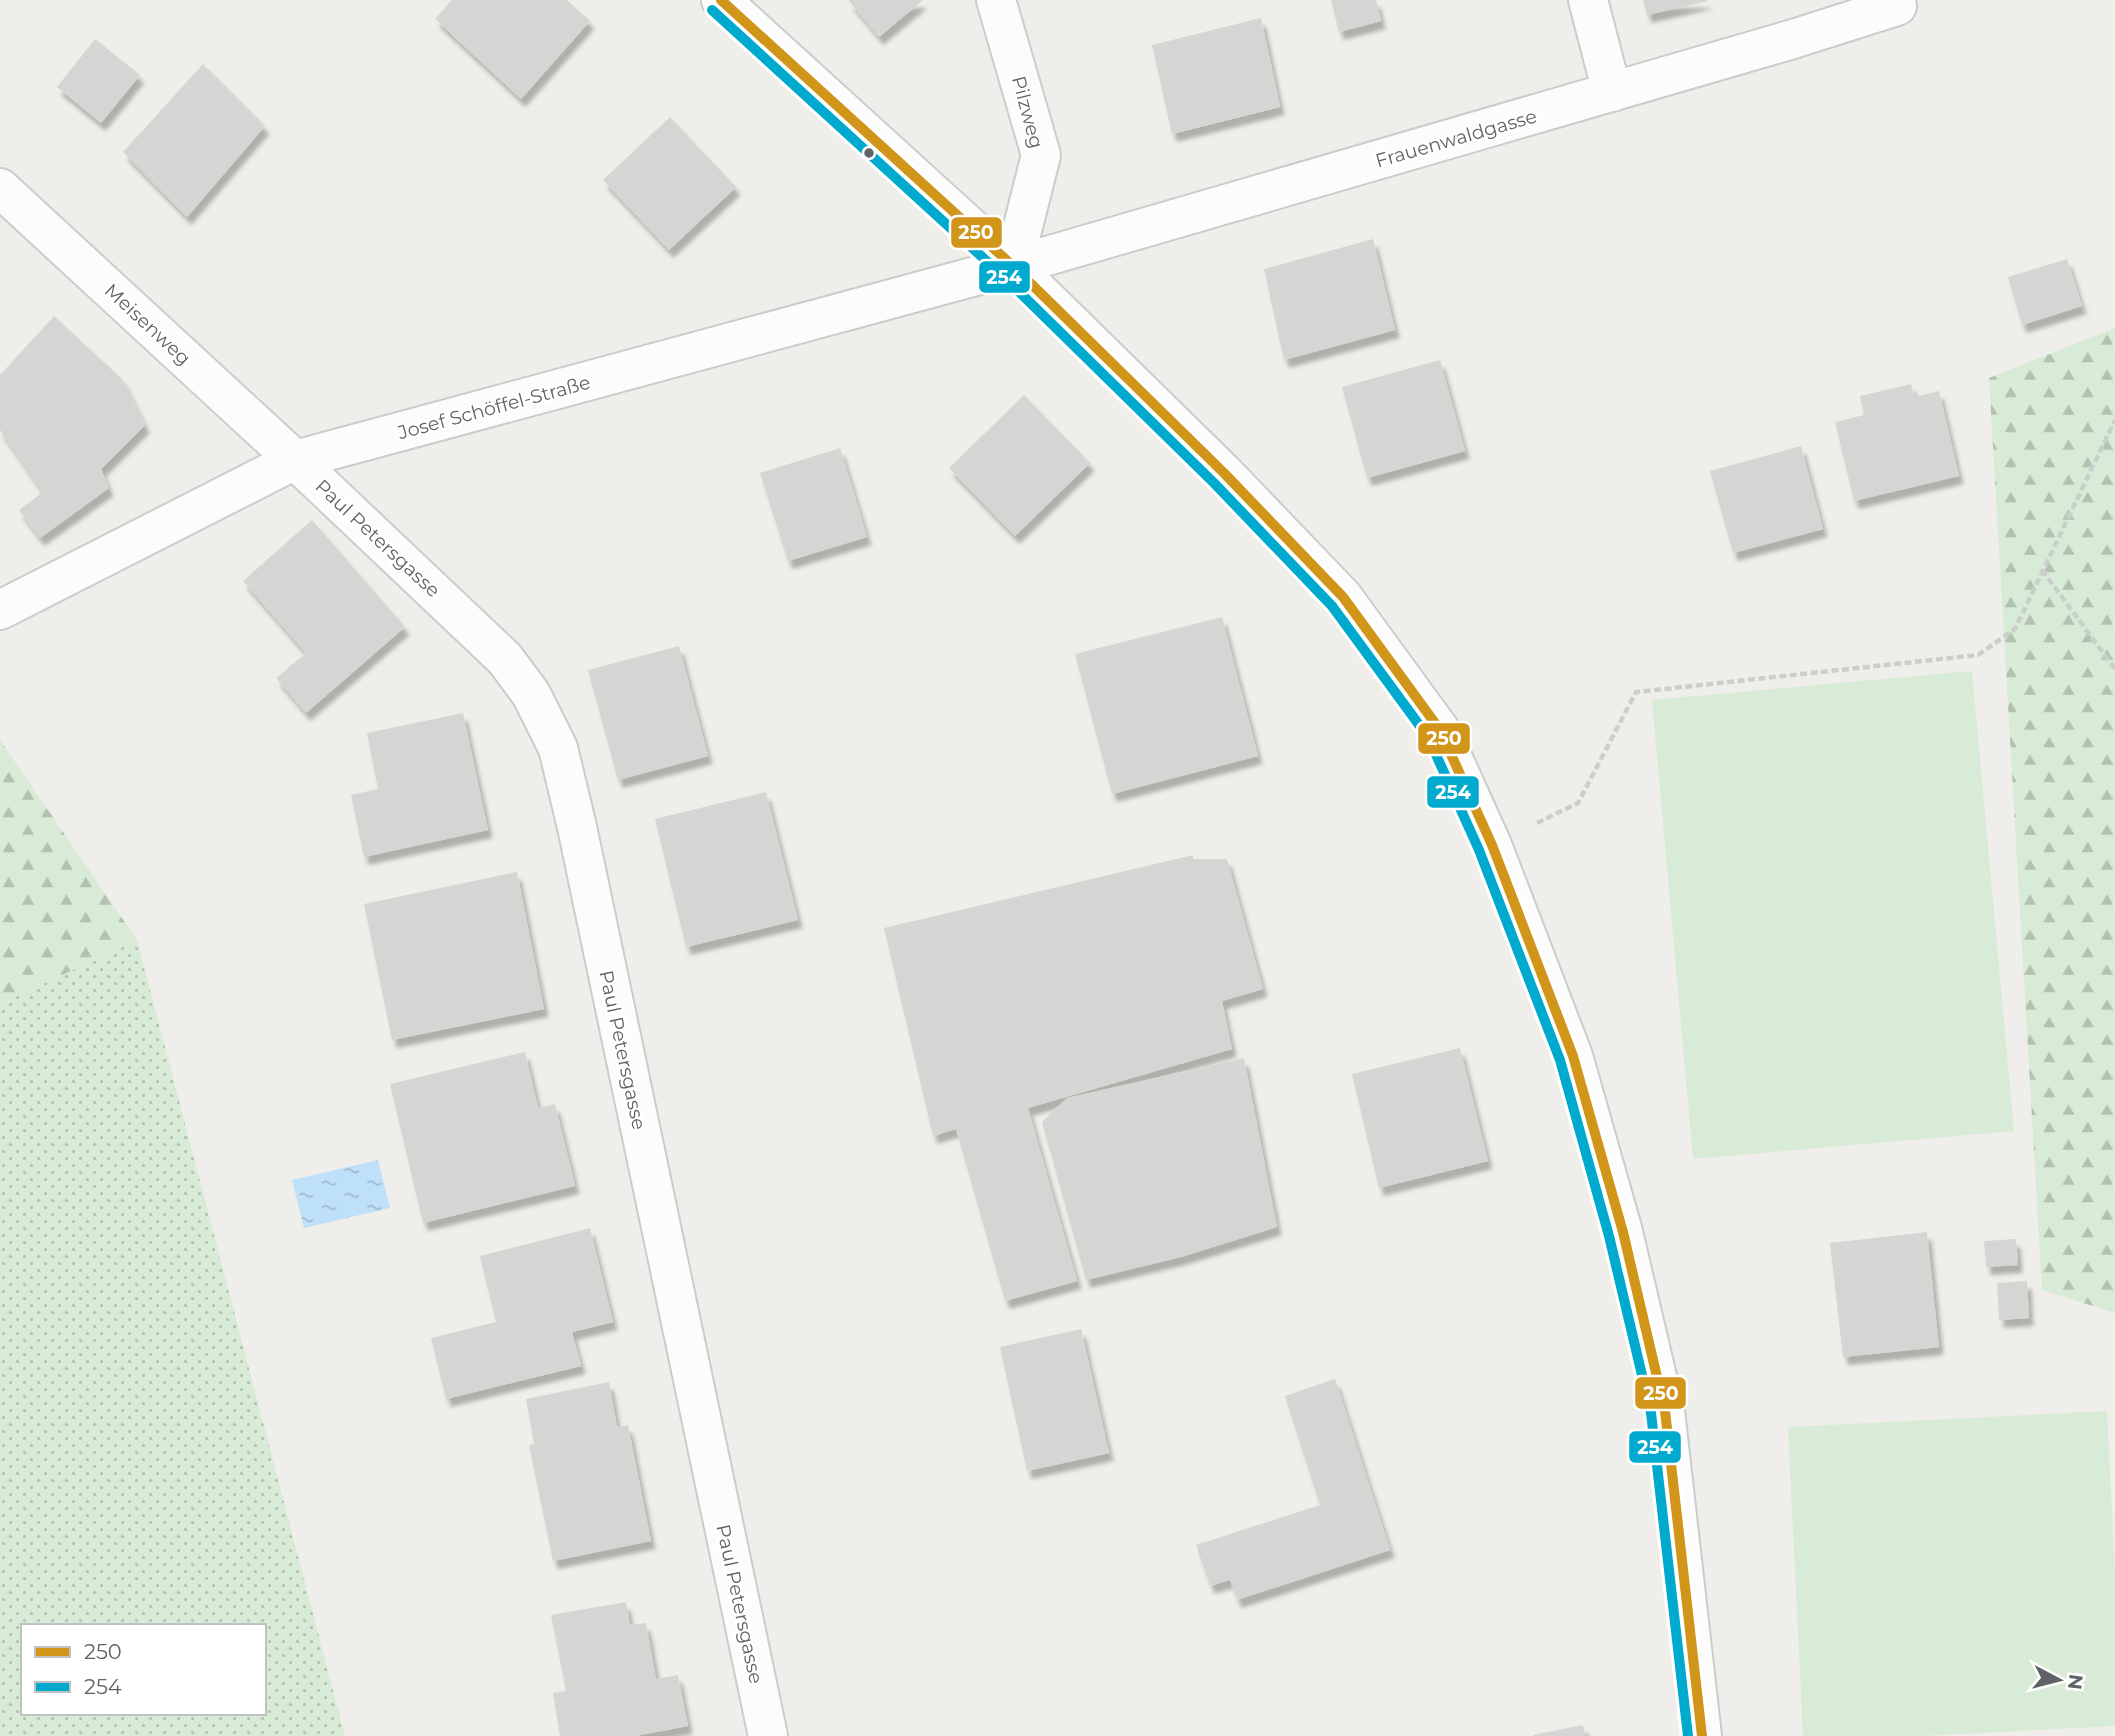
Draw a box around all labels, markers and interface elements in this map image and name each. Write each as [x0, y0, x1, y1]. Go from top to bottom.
street label: Pilzweg [1007, 73, 1048, 151]
street label: Frauenwaldgasse [1373, 104, 1539, 172]
unlabelled marker [862, 146, 876, 160]
line badge: 250 [950, 216, 1003, 249]
text: 250 [958, 221, 994, 244]
line badge: 254 [978, 260, 1031, 294]
text: 254 [986, 266, 1022, 289]
street label: Meisenweg [100, 279, 195, 370]
street label: Josef Schöffel-Straße [394, 371, 593, 445]
street label: Paul Petersgasse [310, 475, 445, 602]
line badge: 250 [1417, 722, 1471, 755]
text: 250 [1426, 727, 1462, 750]
line badge: 254 [1426, 775, 1480, 809]
text: 254 [1435, 781, 1471, 804]
street label: Paul Petersgasse [594, 968, 651, 1132]
line badge: 250 [1634, 1376, 1687, 1410]
text: 250 [1643, 1382, 1679, 1405]
line badge: 254 [1628, 1430, 1682, 1464]
text: 254 [1637, 1436, 1673, 1459]
street label: Paul Petersgasse [711, 1522, 768, 1686]
legend [21, 1624, 266, 1715]
text: 250 [84, 1639, 122, 1664]
north arrow [2024, 1645, 2094, 1715]
text: N [2063, 1673, 2088, 1691]
text: 254 [84, 1674, 122, 1699]

